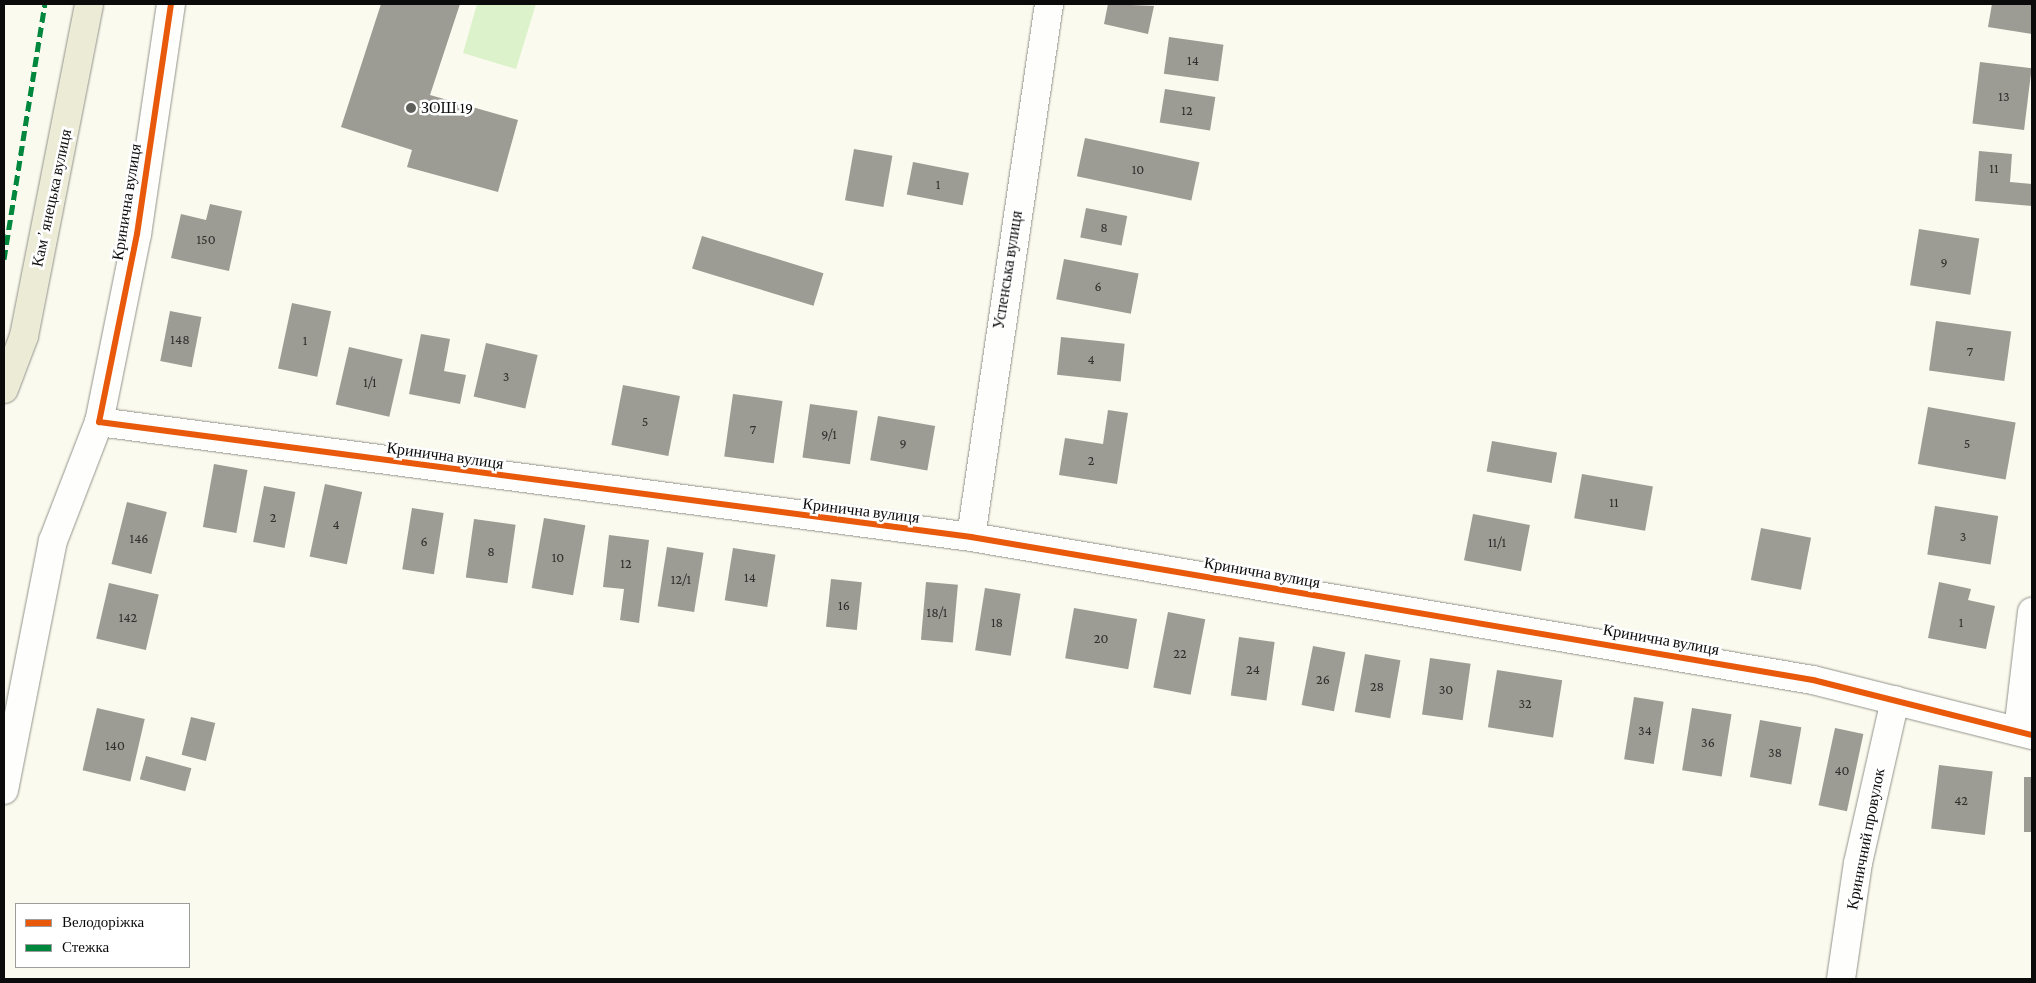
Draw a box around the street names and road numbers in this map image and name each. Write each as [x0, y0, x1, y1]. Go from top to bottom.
street label: Камʼянецька вулиця [28, 127, 76, 269]
street label: Кринична вулиця [108, 142, 146, 262]
street label: Успенська вулиця [989, 209, 1027, 331]
street label: Кринична вулиця [385, 438, 505, 474]
street label: Кринична вулиця [801, 494, 921, 528]
street label: Кринична вулиця [1202, 553, 1322, 593]
street label: Кринична вулиця [1601, 620, 1721, 660]
street label: Криничний провулок [1843, 767, 1889, 911]

